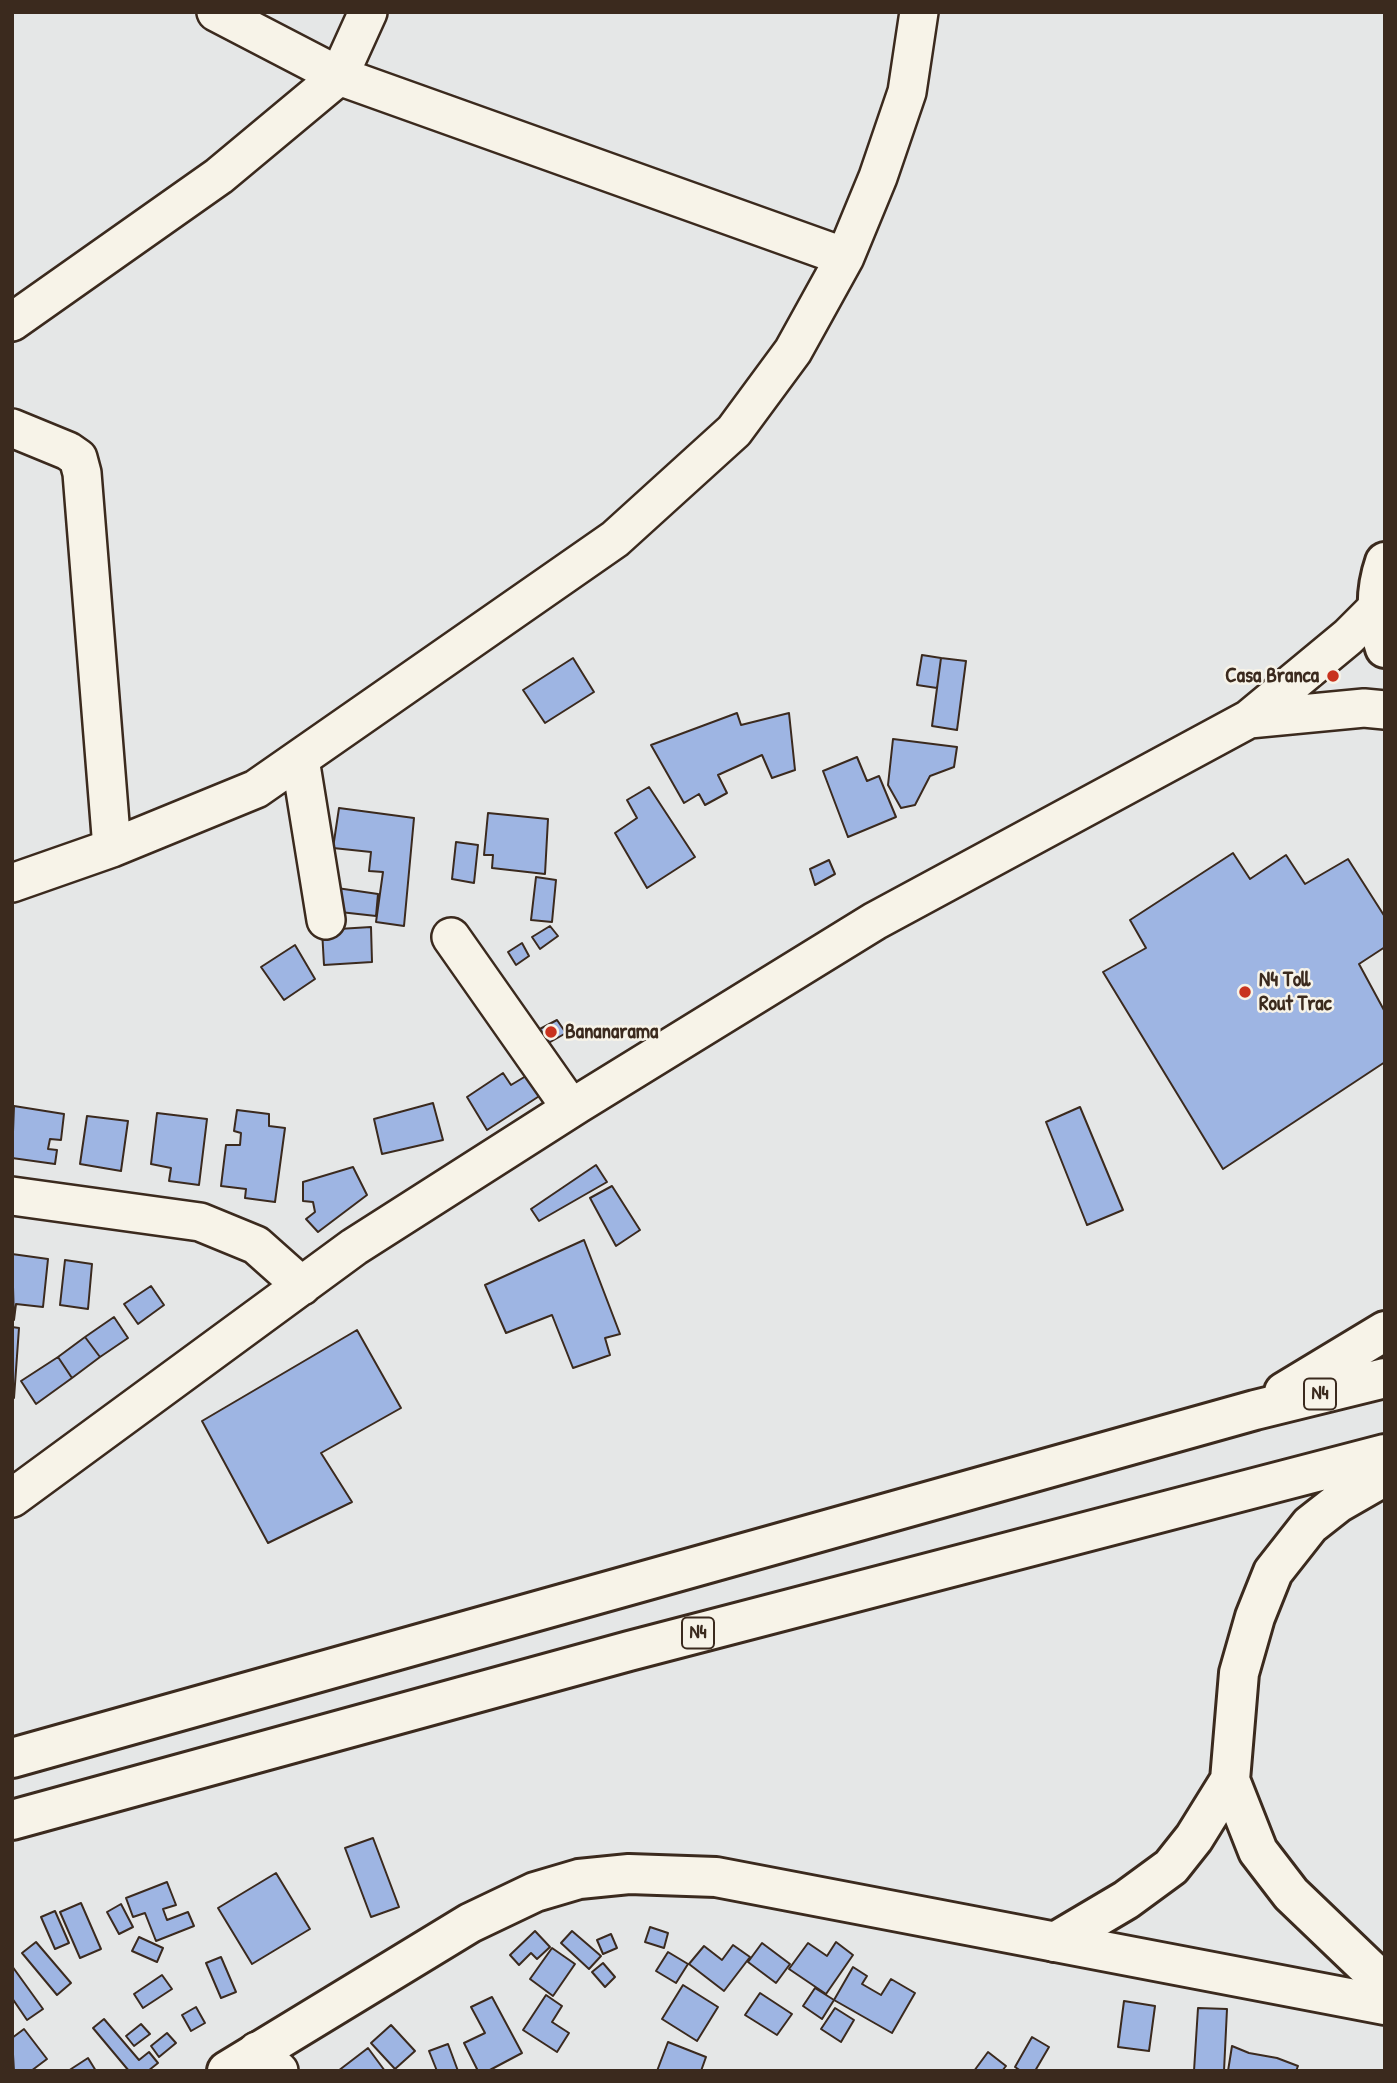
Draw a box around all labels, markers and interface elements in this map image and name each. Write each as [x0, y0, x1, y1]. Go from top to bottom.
place label: Casa Branca [1225, 663, 1319, 689]
marker: Casa Branca [1325, 668, 1341, 684]
place label: N4 Toll Rout Trac [1259, 967, 1332, 1017]
marker: N4 Toll Rout Trac [1237, 984, 1253, 1000]
place label: Bananarama [565, 1019, 658, 1045]
marker: Bananarama [543, 1024, 559, 1040]
road number: N4 [1304, 1378, 1336, 1410]
road number: N4 [682, 1618, 714, 1648]

